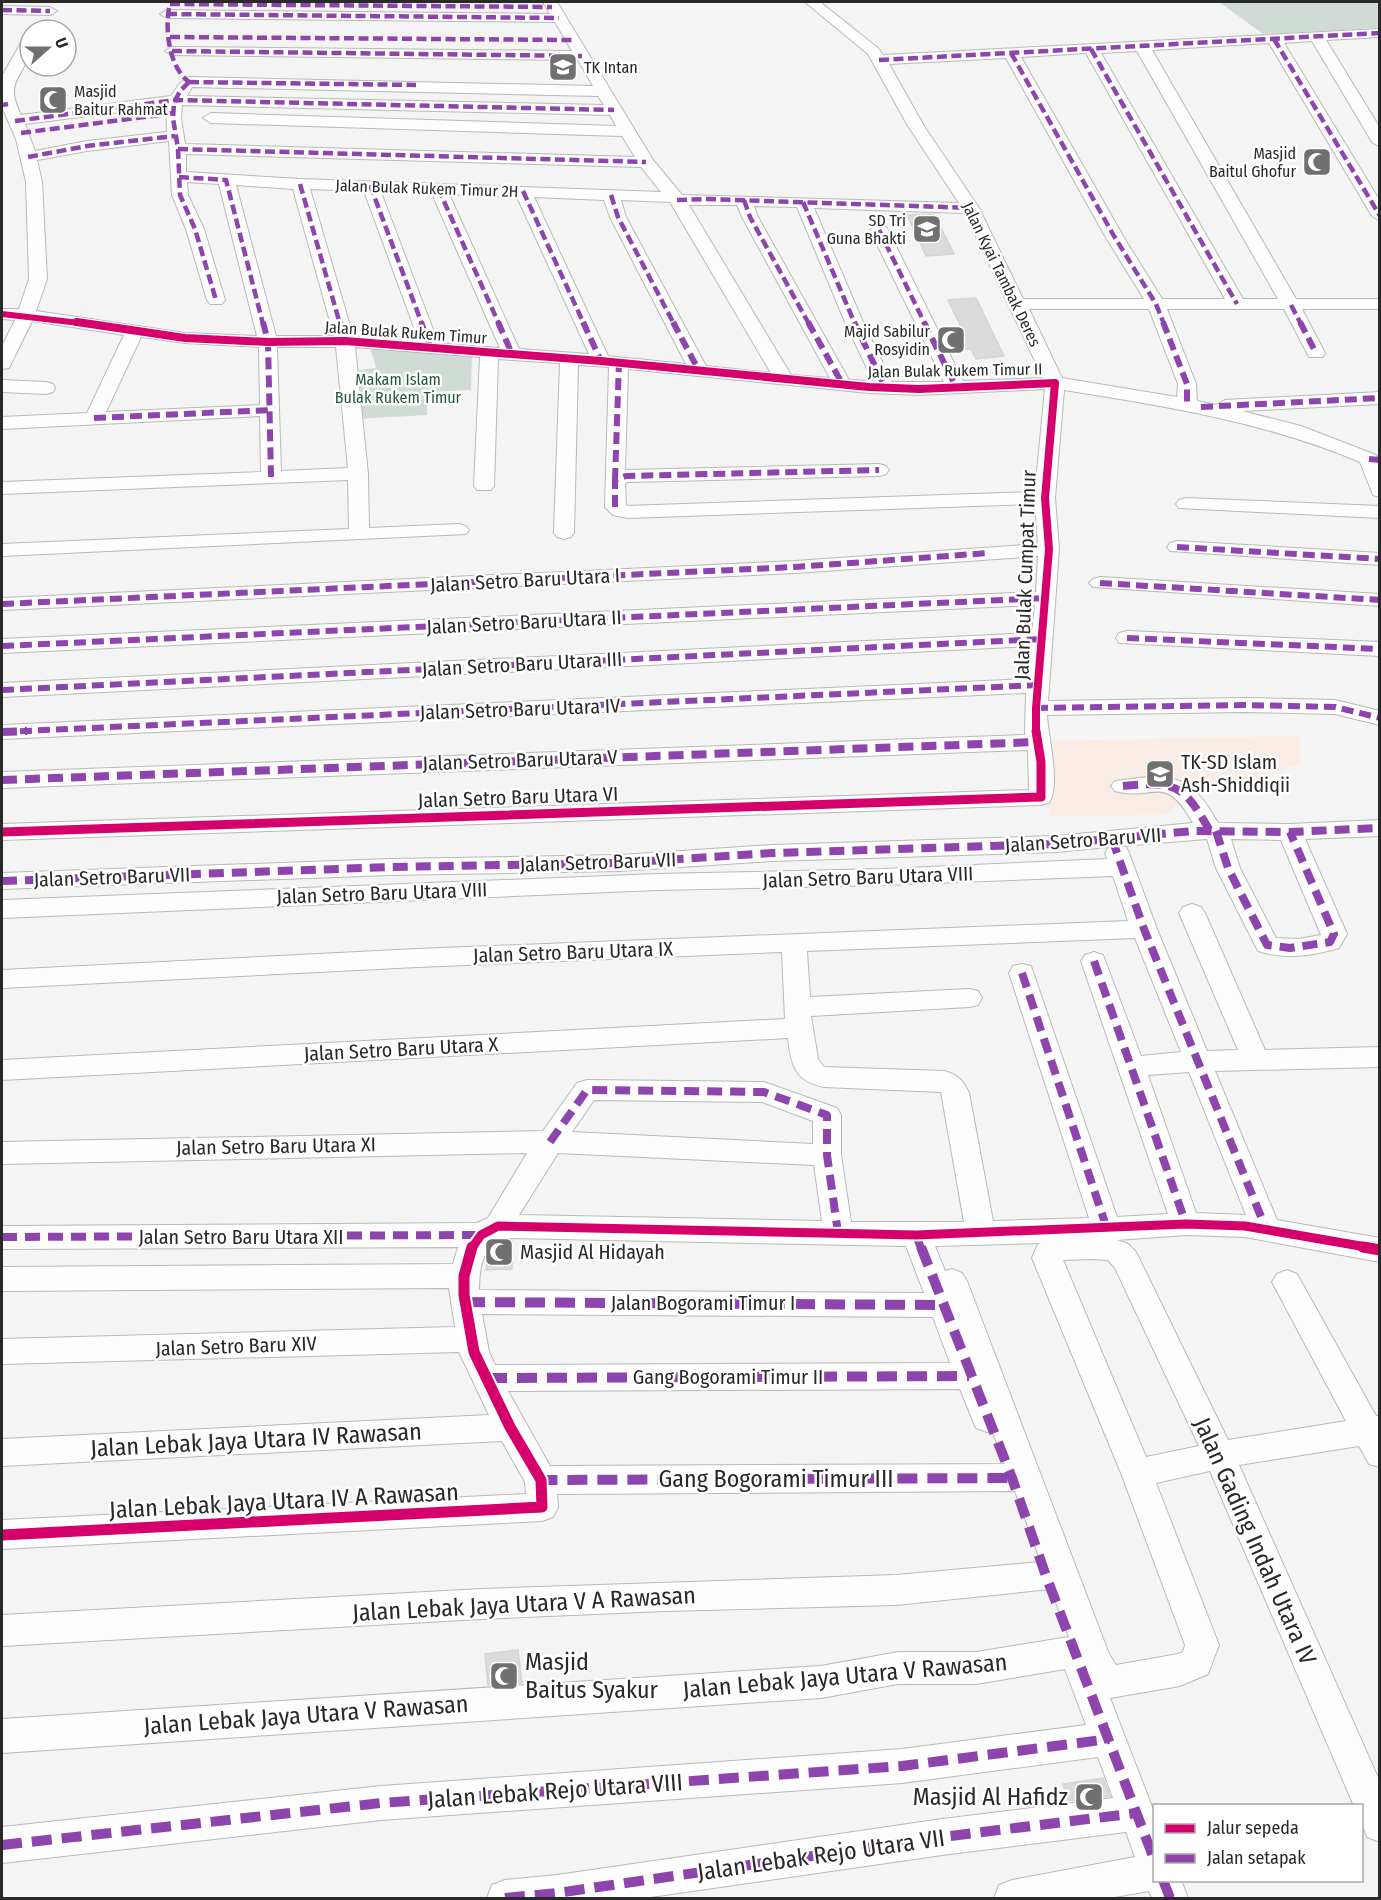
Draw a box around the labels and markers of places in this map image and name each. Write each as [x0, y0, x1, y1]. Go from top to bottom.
school or university icon: TK Intan [547, 51, 579, 83]
place label: TK Intan [584, 58, 638, 77]
place label: Masjid Baitur Rahmat [74, 82, 169, 119]
mosque icon: Masjid Baitur Rahmat [37, 84, 69, 116]
place label: Masjid Baitul Ghofur [1209, 144, 1296, 181]
mosque icon: Masjid Baitul Ghofur [1301, 146, 1333, 178]
place label: SD Tri Guna Bhakti [827, 211, 906, 248]
school or university icon: SD Tri Guna Bhakti [911, 213, 943, 245]
place label: Majid Sabilur Rosyidin [844, 322, 930, 359]
mosque icon: Majid Sabilur Rosyidin [935, 324, 967, 356]
place label: TK-SD Islam Ash-Shiddiqii [1181, 750, 1290, 797]
school or university icon: TK-SD Islam Ash-Shiddiqii [1144, 758, 1176, 790]
mosque icon: Masjid Al Hidayah [483, 1236, 515, 1268]
place label: Masjid Al Hidayah [520, 1240, 665, 1264]
place label: Masjid Baitus Syakur [525, 1648, 659, 1704]
mosque icon: Masjid Baitus Syakur [488, 1660, 520, 1692]
mosque icon: Masjid Al Hafidz [1073, 1781, 1105, 1813]
place label: Masjid Al Hafidz [913, 1783, 1068, 1811]

